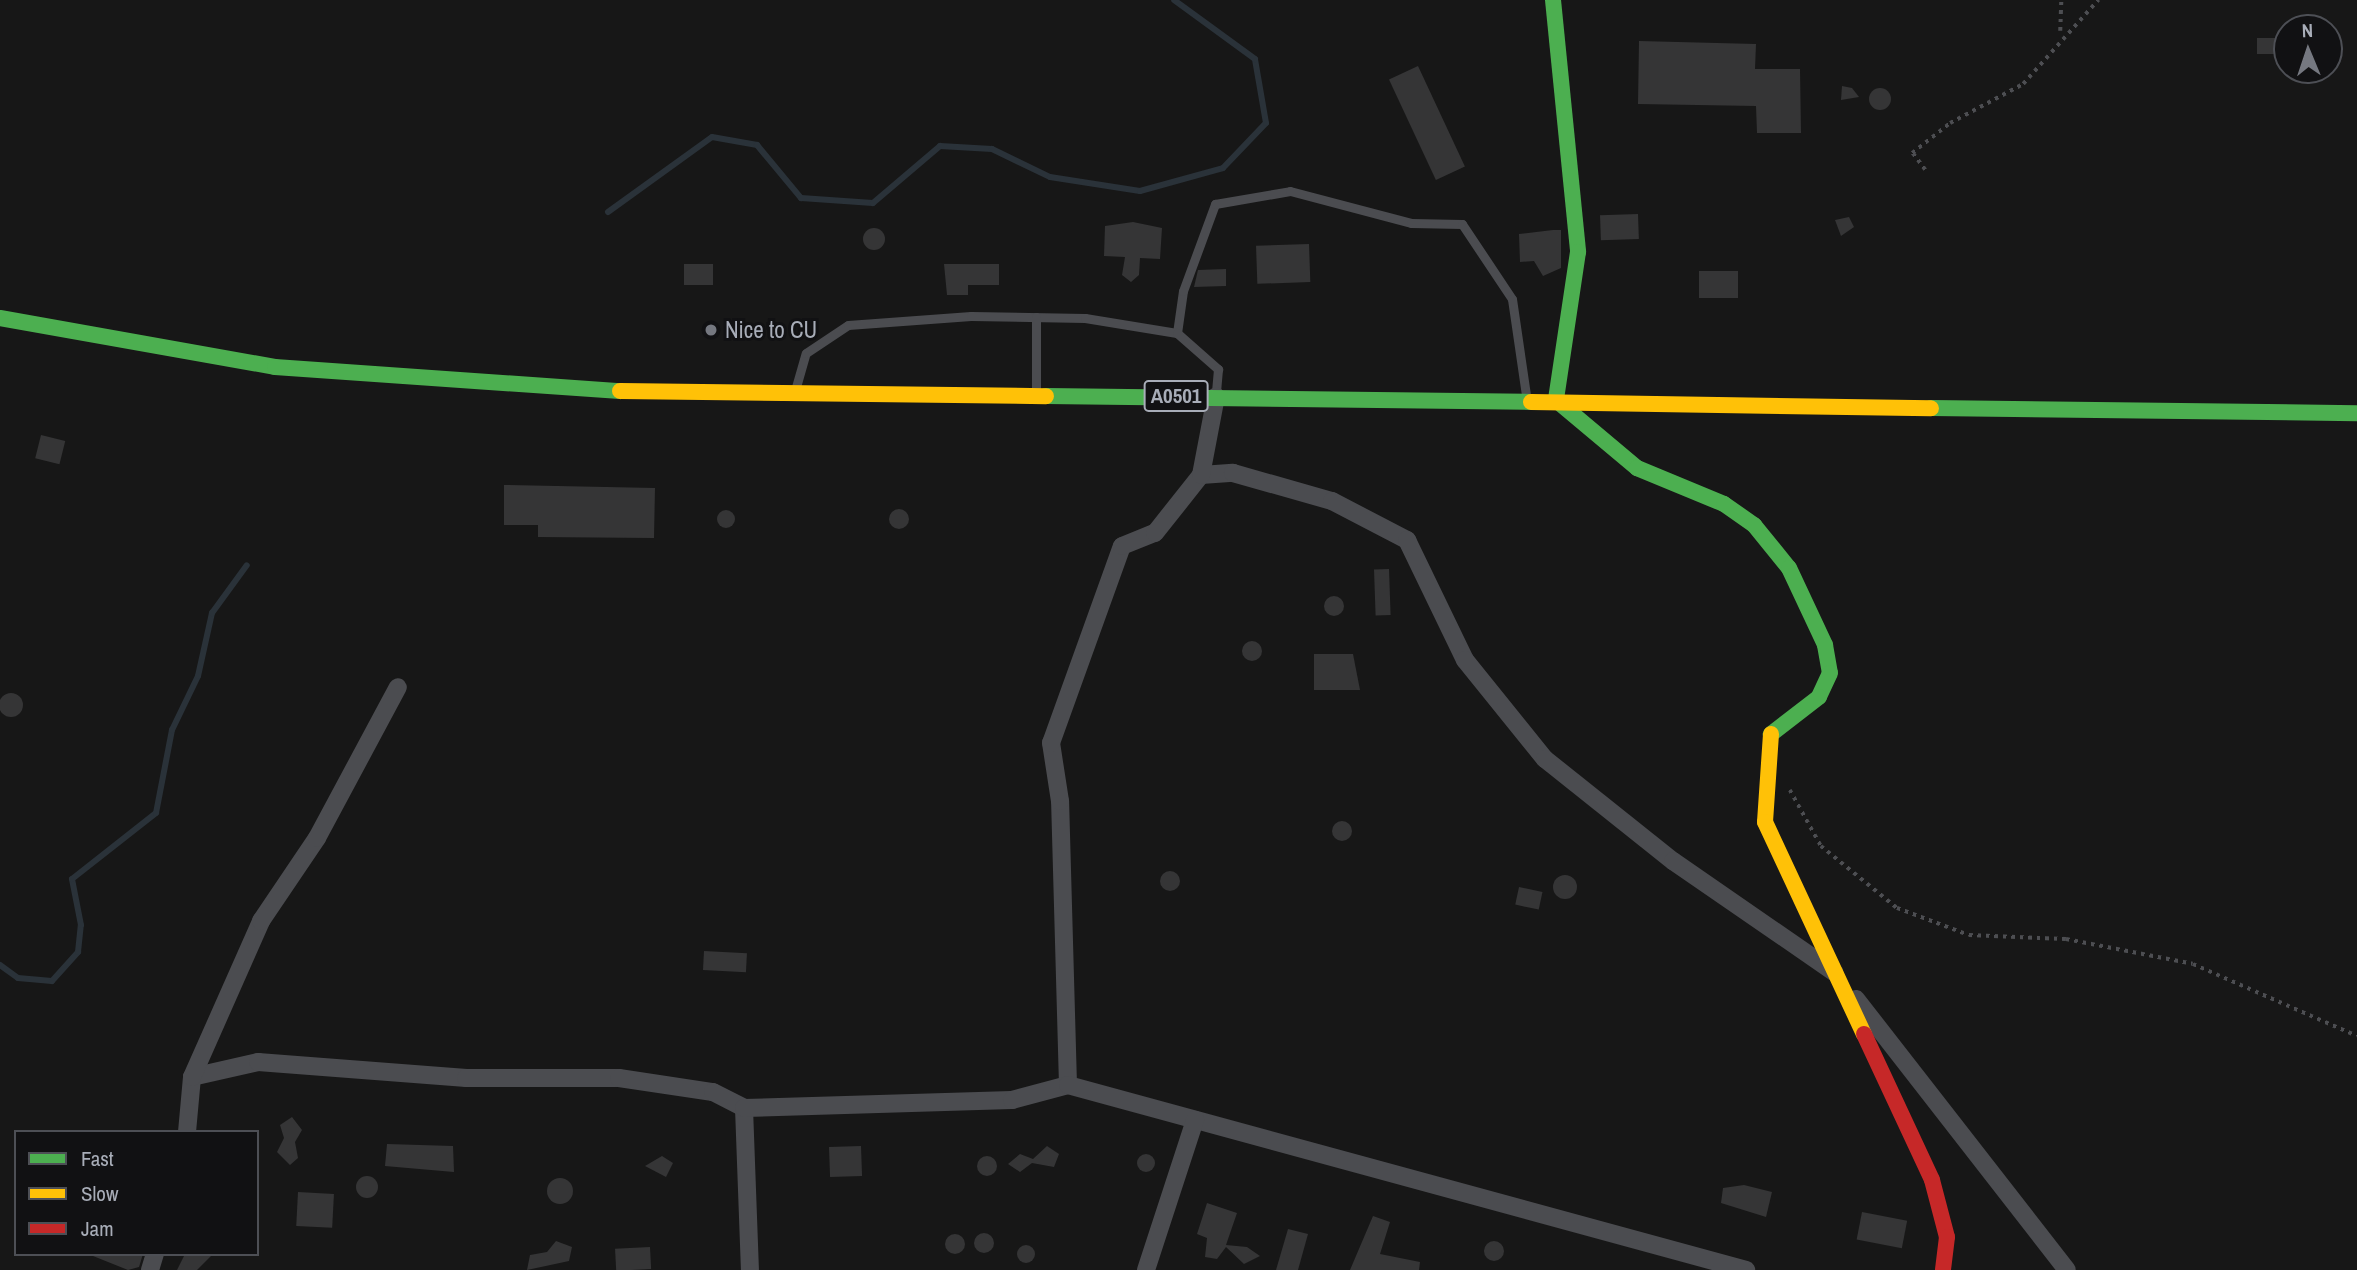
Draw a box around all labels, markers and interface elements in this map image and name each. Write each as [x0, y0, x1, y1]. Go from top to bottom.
north arrow [2273, 14, 2343, 84]
text: N [2301, 17, 2313, 43]
place label: Nice to CU [725, 316, 817, 344]
marker: Nice to CU [703, 322, 719, 338]
road number: A0501 [1143, 378, 1209, 414]
legend [14, 1130, 259, 1256]
text: Fast [81, 1144, 114, 1173]
text: Slow [81, 1179, 118, 1208]
text: Jam [81, 1214, 114, 1243]

